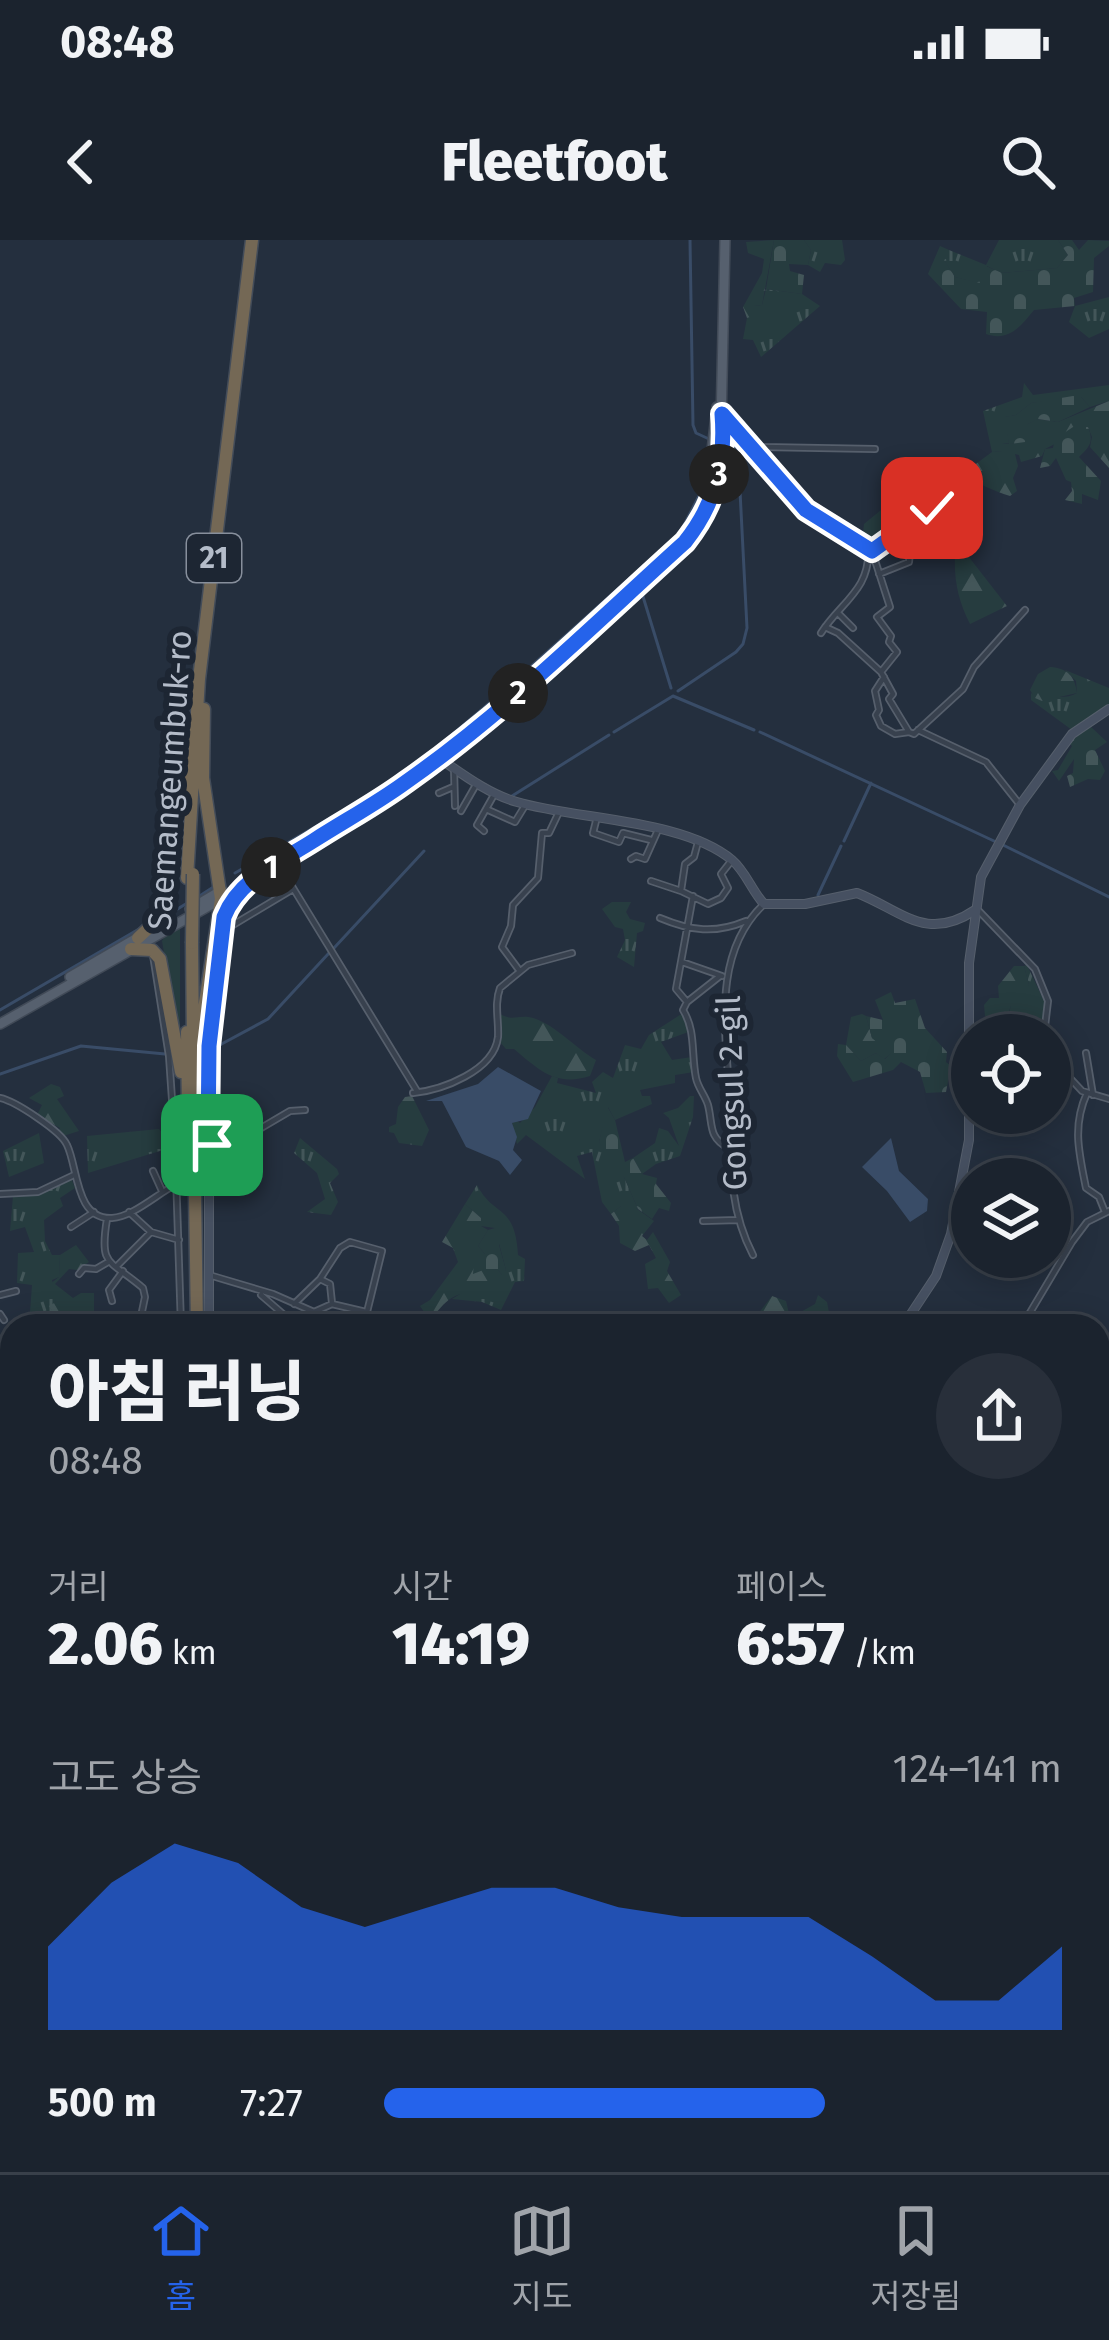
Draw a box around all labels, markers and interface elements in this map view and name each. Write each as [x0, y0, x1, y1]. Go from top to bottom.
text: 08:48 [60, 15, 175, 69]
icon: back [48, 129, 114, 195]
icon: search [995, 129, 1061, 195]
text: Fleetfoot [441, 130, 668, 194]
pin: 3 [689, 444, 749, 504]
text: 3 [710, 454, 728, 494]
pin [881, 457, 983, 559]
icon: check [899, 475, 965, 541]
road number: 21 [187, 534, 241, 582]
street label: Saemangeumbuk-ro [140, 629, 200, 931]
pin: 2 [488, 663, 548, 723]
text: 2 [509, 673, 527, 713]
pin: 1 [241, 837, 301, 897]
text: 1 [263, 847, 279, 887]
street label: Gongsul 2-gil [709, 994, 755, 1191]
map controls [951, 1014, 1071, 1278]
button: locate [951, 1014, 1071, 1134]
pin [161, 1094, 263, 1196]
icon: arrive [179, 1112, 245, 1178]
button: layers [951, 1158, 1071, 1278]
text: 아침 러닝 [48, 1353, 306, 1432]
button: share [936, 1353, 1062, 1479]
text: 08:48 [48, 1438, 143, 1484]
text: 거리 [48, 1567, 109, 1607]
text: 시간 [392, 1567, 453, 1607]
text: 페이스 [736, 1567, 827, 1607]
text: 2.06 [48, 1608, 163, 1680]
text: 14:19 [392, 1608, 530, 1680]
text: 6:57 [736, 1608, 845, 1680]
text: km [163, 1633, 217, 1673]
text: /km [845, 1633, 916, 1673]
text: 124–141 m [893, 1746, 1062, 1792]
text: 고도 상승 [48, 1755, 202, 1801]
text: 500 m [48, 2080, 157, 2126]
text: 7:27 [240, 2080, 303, 2126]
tab: 홈 [148, 2198, 214, 2318]
tab: 지도 [509, 2198, 575, 2318]
tab: 저장됨 [870, 2198, 961, 2318]

